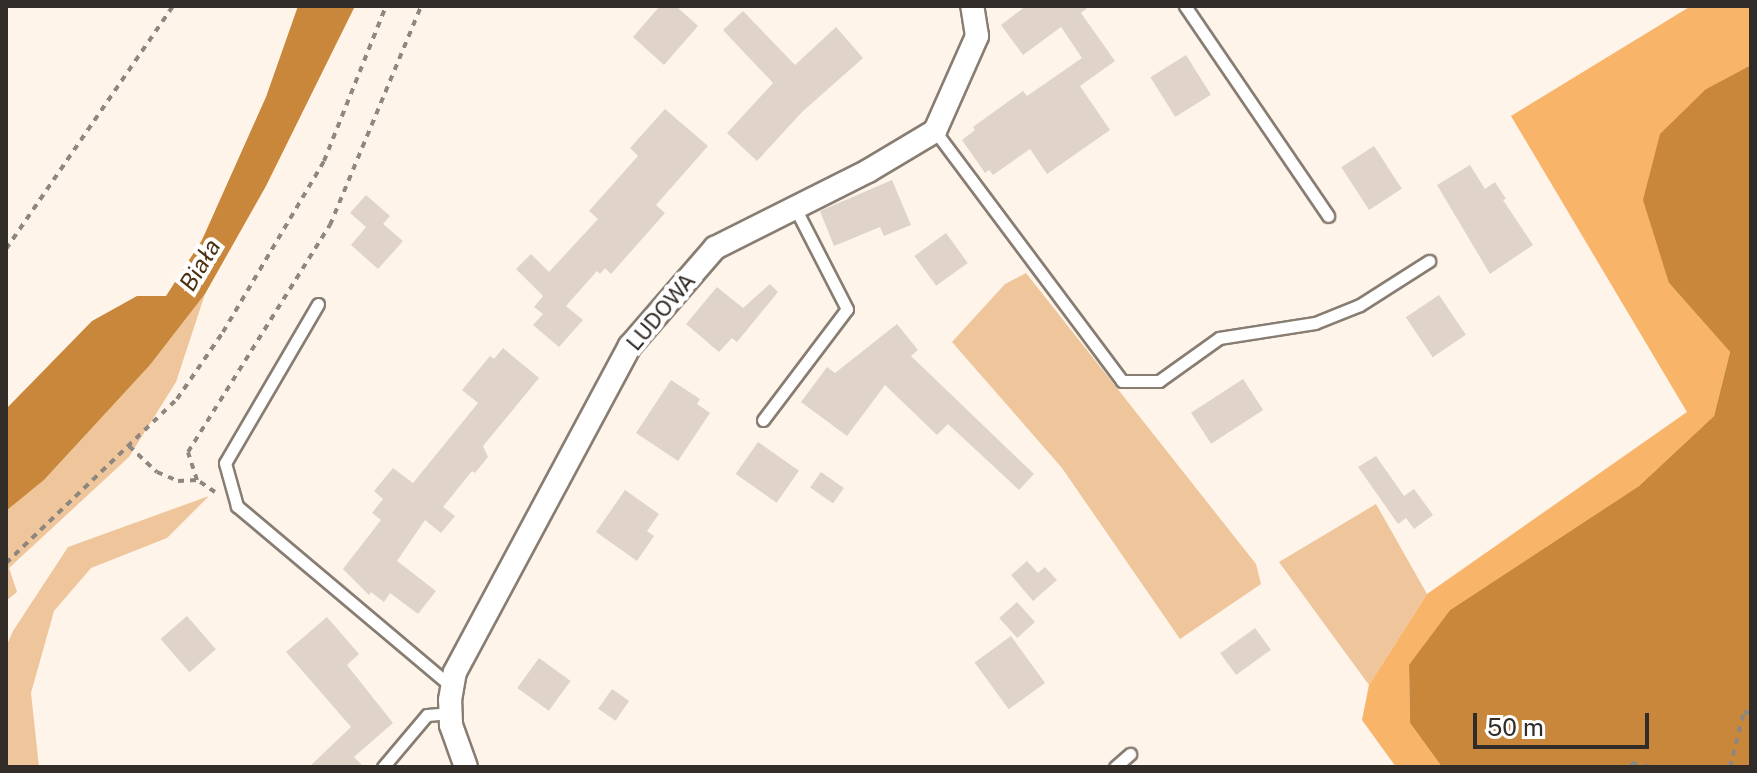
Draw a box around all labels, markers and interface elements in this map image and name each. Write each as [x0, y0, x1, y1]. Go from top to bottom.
water label: Biała [173, 234, 227, 296]
street label: LUDOWA [621, 268, 701, 356]
scale bar [1477, 697, 1653, 747]
text: 50 m [1487, 713, 1544, 741]

